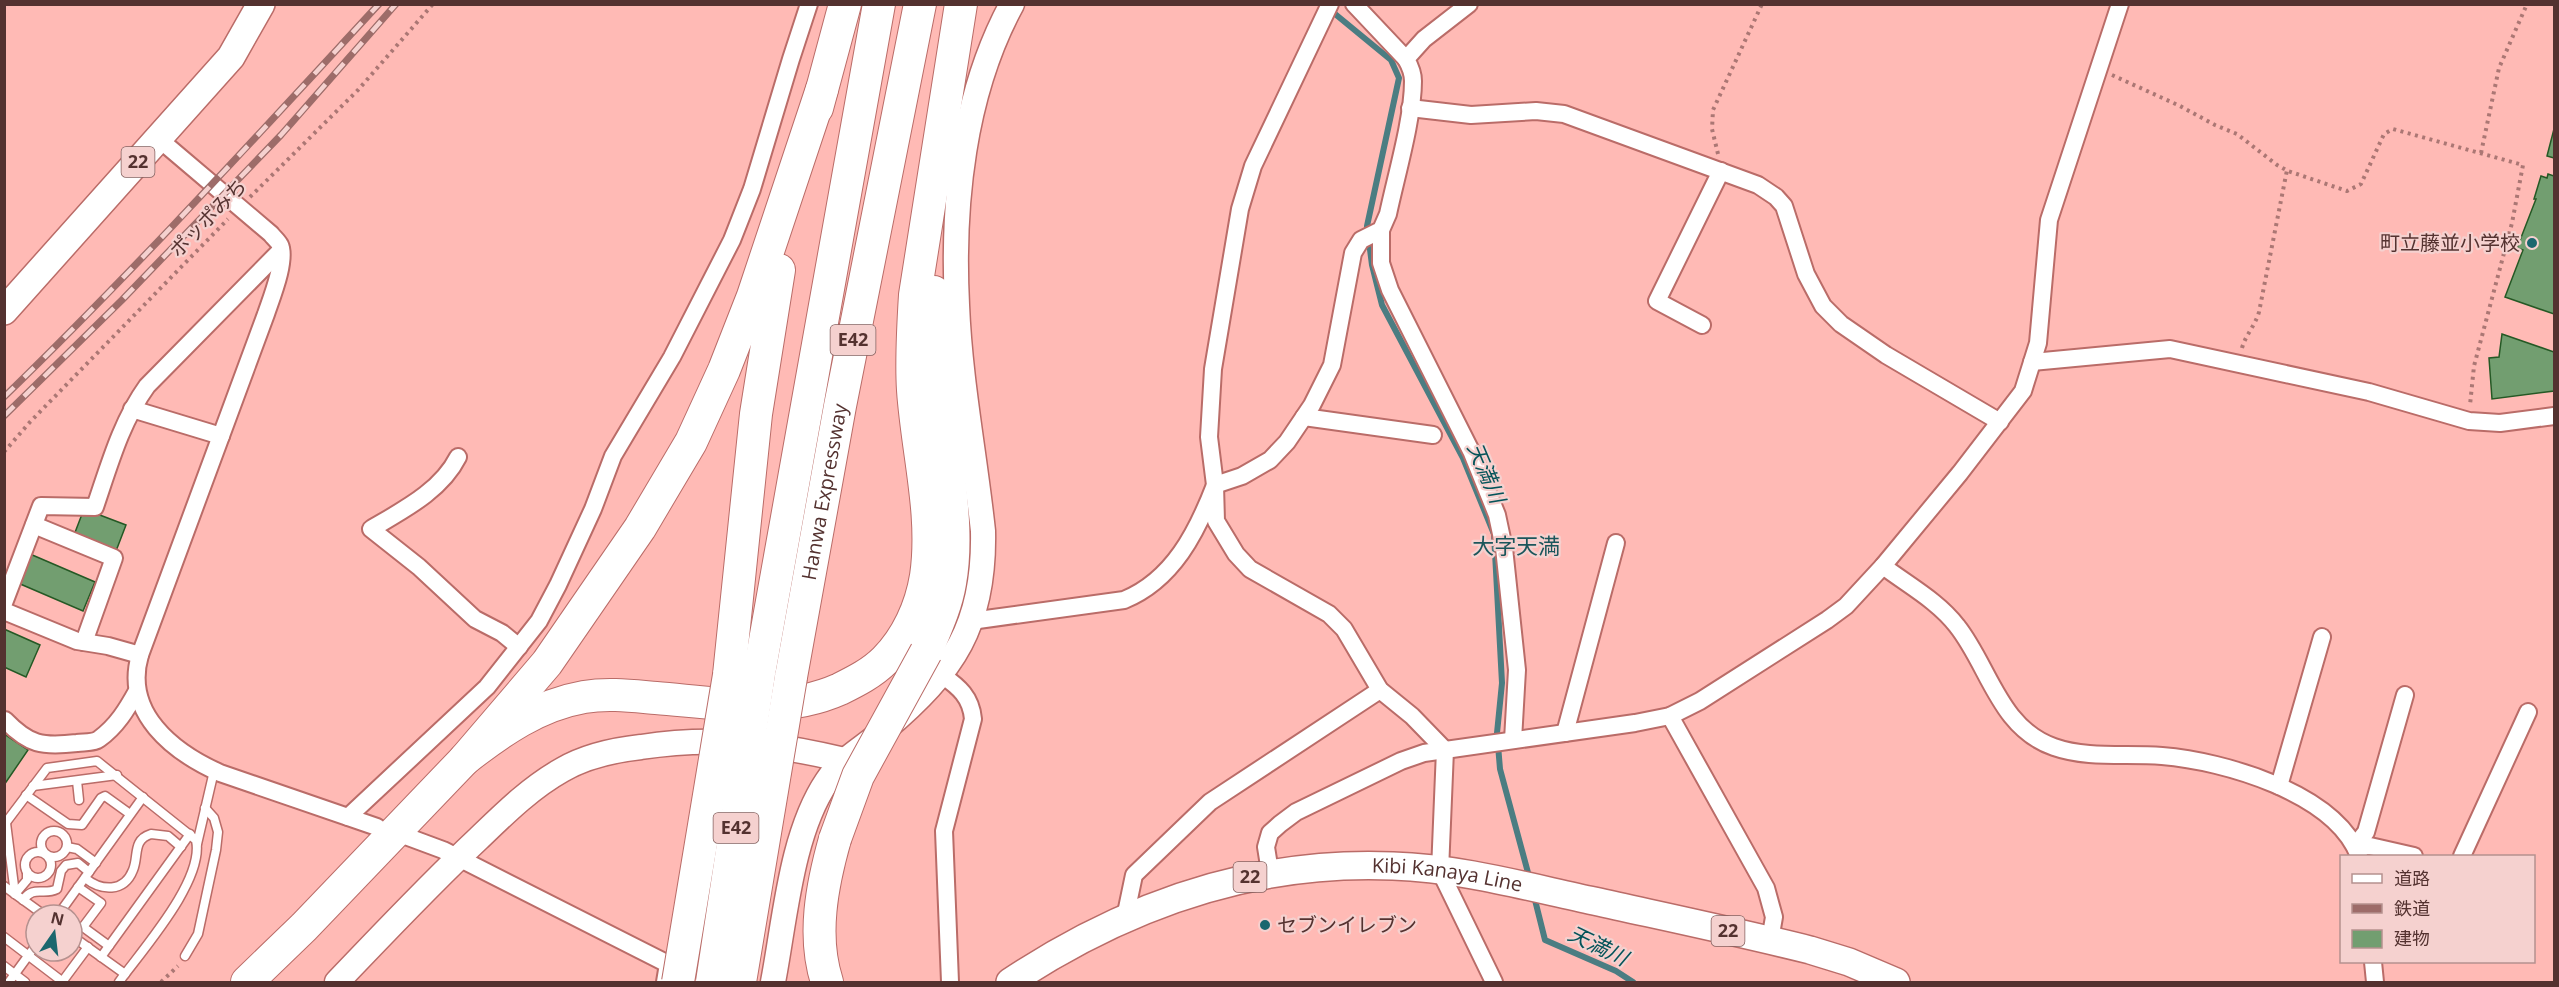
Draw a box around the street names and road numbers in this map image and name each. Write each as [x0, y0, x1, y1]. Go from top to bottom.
road number: 22 [122, 147, 154, 177]
street label: ポッポみち [163, 172, 252, 263]
road number: E42 [830, 325, 876, 355]
street label: Hanwa Expressway [795, 401, 853, 582]
road number: E42 [714, 813, 758, 843]
street label: Kibi Kanaya Line [1372, 851, 1525, 898]
road number: 22 [1234, 862, 1266, 892]
road number: 22 [1712, 916, 1744, 946]

